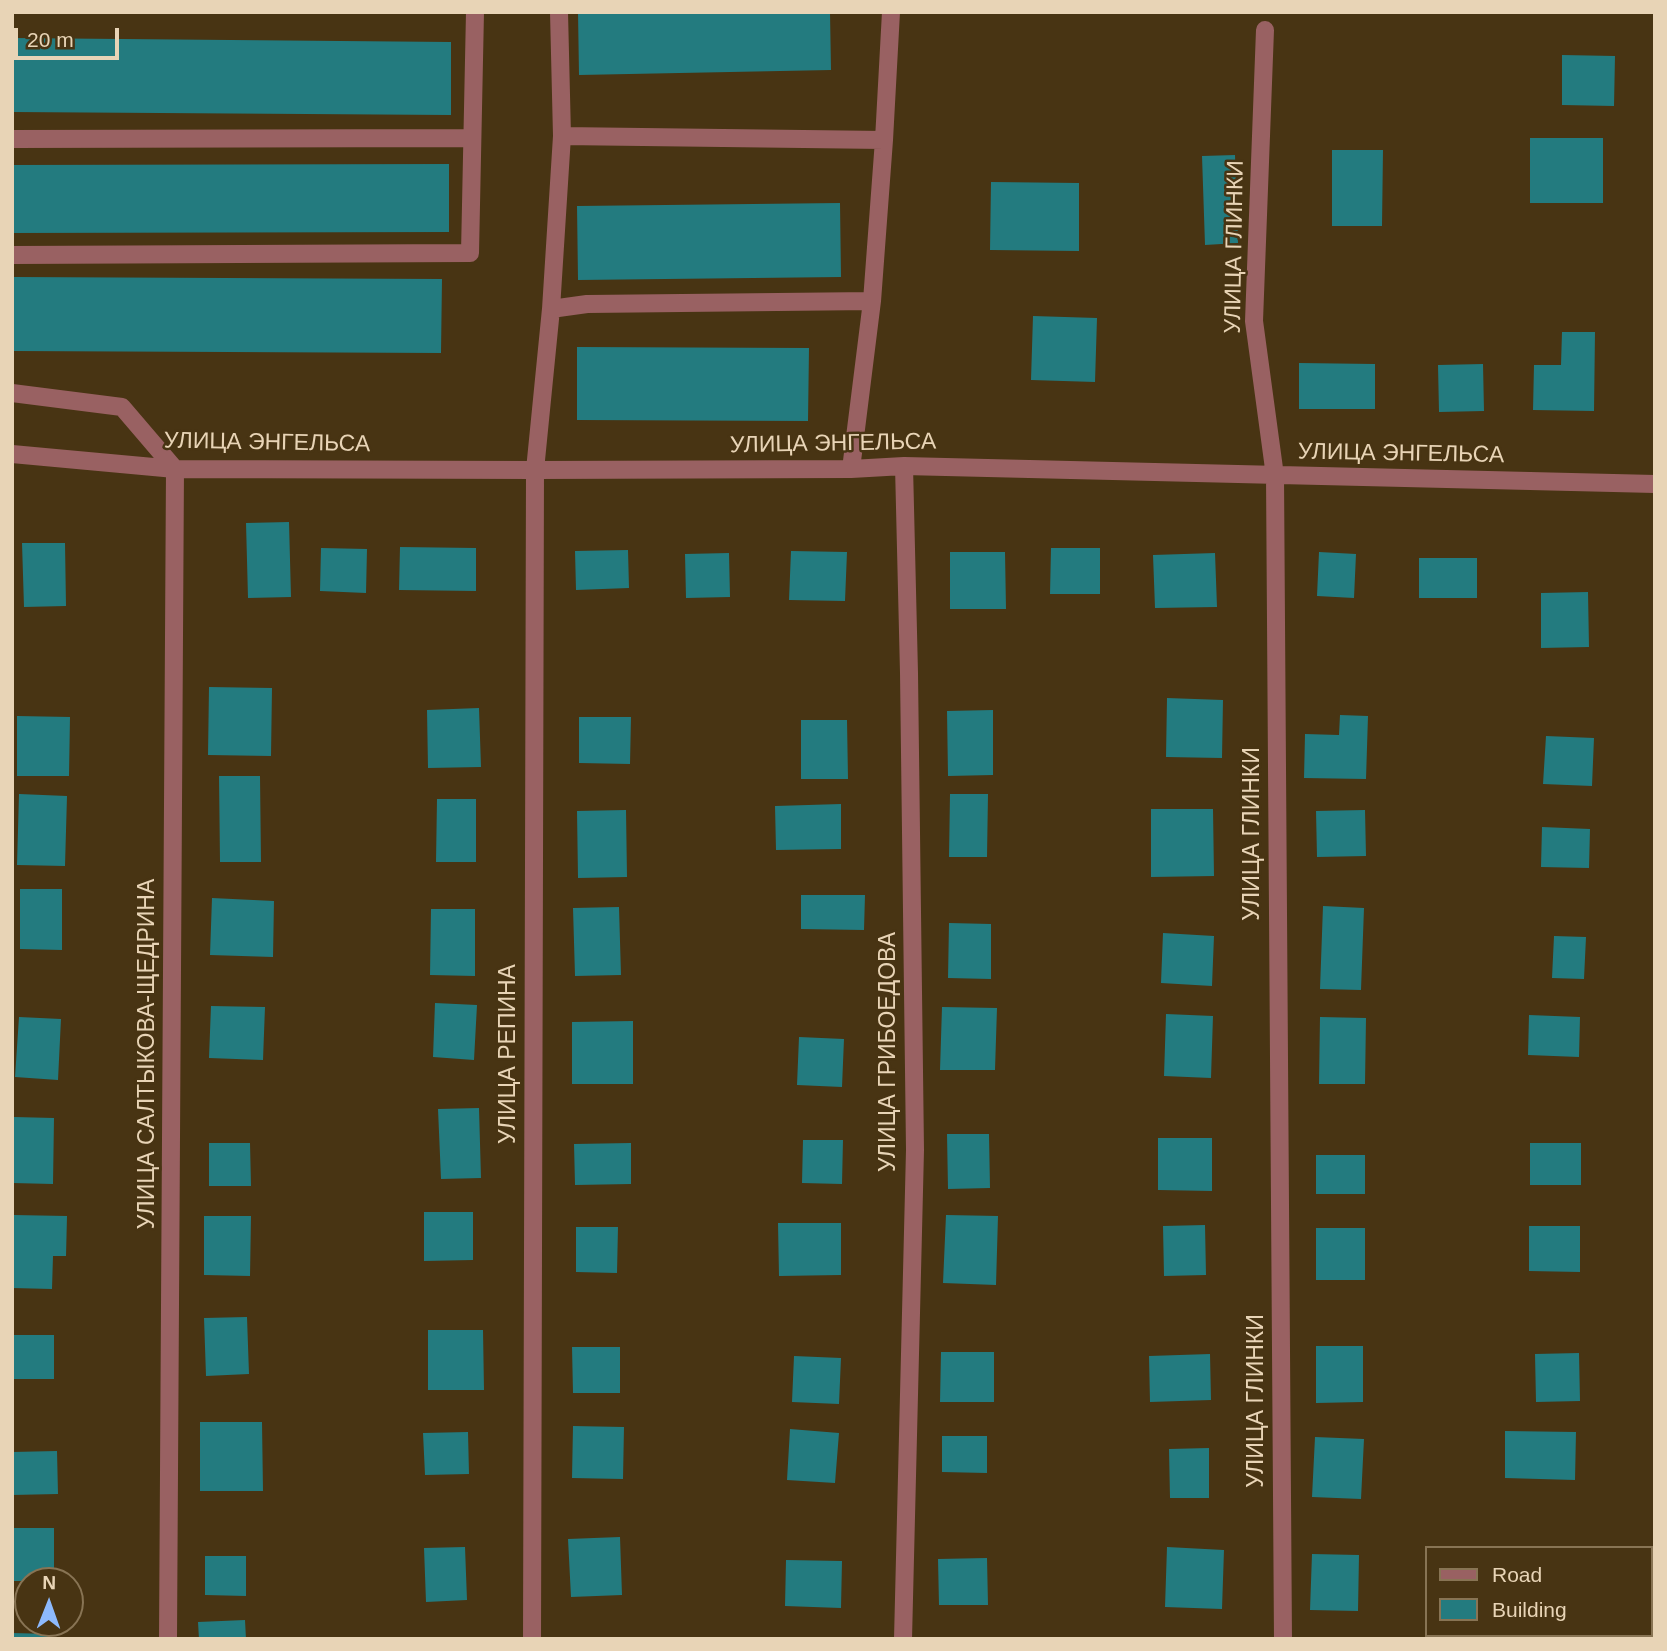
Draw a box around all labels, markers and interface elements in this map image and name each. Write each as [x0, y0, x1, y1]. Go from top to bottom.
scale bar [18, 14, 122, 58]
text: 20 m [27, 28, 74, 51]
street label: УЛИЦА ГЛИНКИ [1220, 160, 1250, 334]
street label: УЛИЦА ЭНГЕЛЬСА [164, 427, 370, 459]
street label: УЛИЦА ЭНГЕЛЬСА [730, 428, 936, 460]
street label: УЛИЦА ЭНГЕЛЬСА [1298, 438, 1504, 470]
street label: УЛИЦА ГЛИНКИ [1239, 747, 1267, 921]
street label: УЛИЦА САЛТЫКОВА-ЩЕДРИНА [134, 879, 162, 1229]
street label: УЛИЦА ГРИБОЕДОВА [875, 932, 903, 1172]
street label: УЛИЦА РЕПИНА [495, 964, 523, 1144]
street label: УЛИЦА ГЛИНКИ [1243, 1314, 1271, 1488]
legend [1426, 1546, 1653, 1637]
text: Road [1492, 1563, 1542, 1586]
north arrow [14, 1567, 84, 1637]
text: N [42, 1572, 56, 1593]
text: Building [1492, 1598, 1567, 1621]

